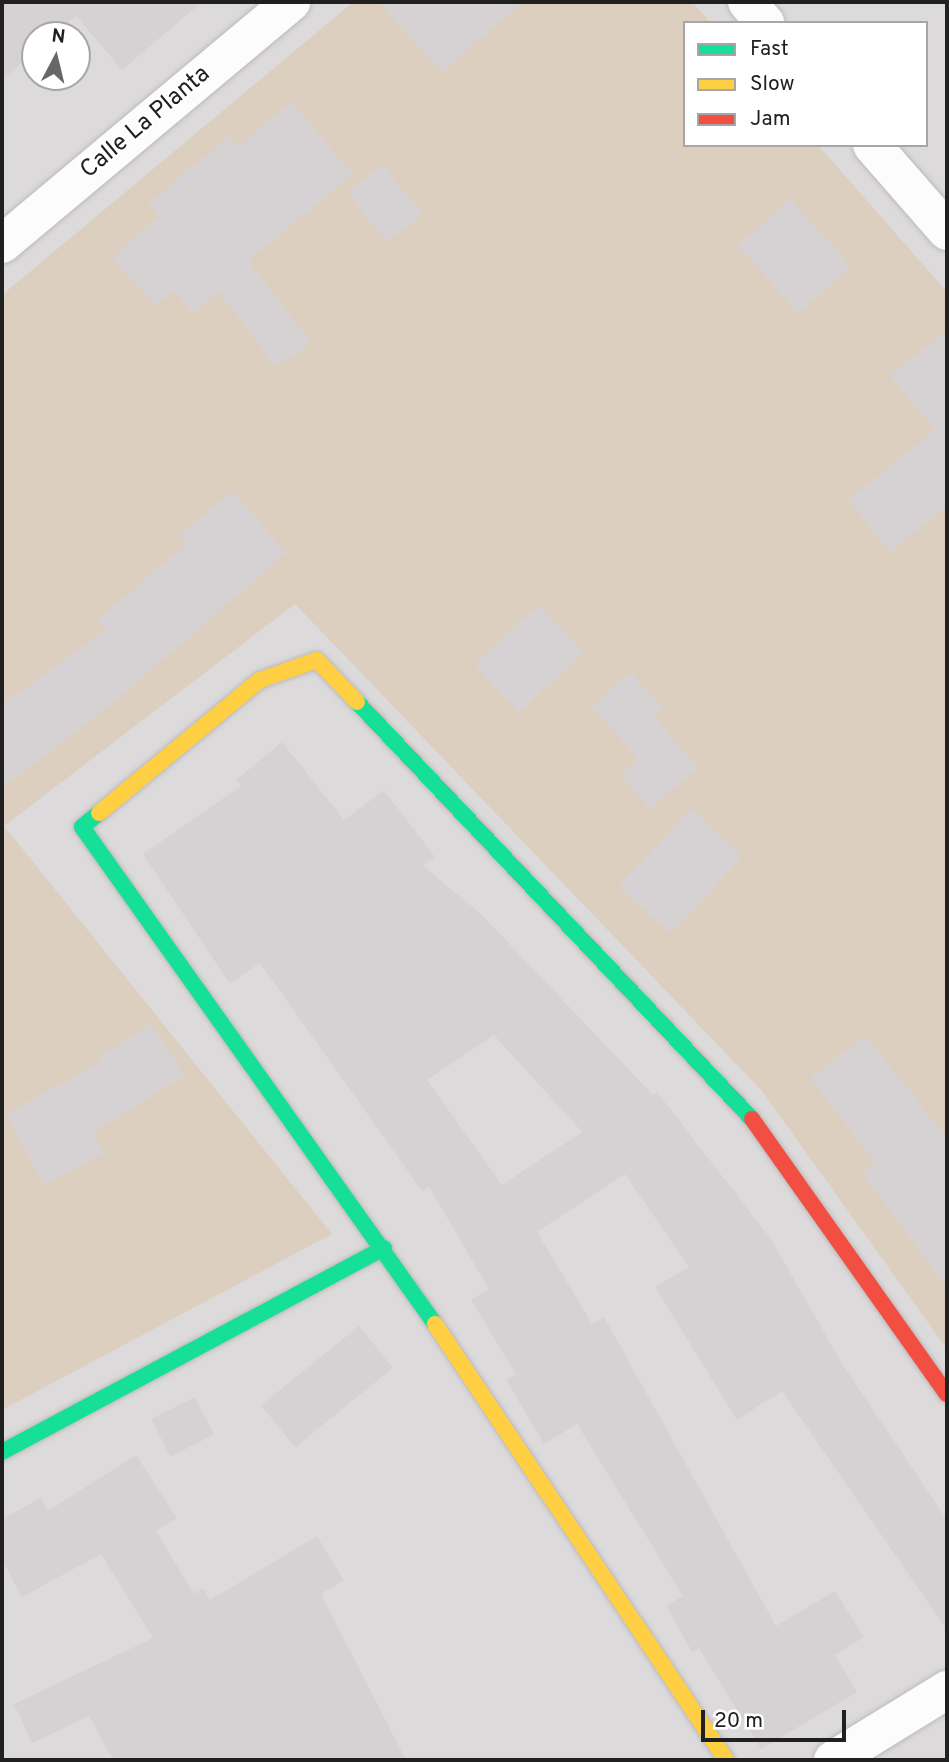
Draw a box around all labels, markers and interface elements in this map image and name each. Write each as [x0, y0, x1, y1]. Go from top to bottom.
north arrow [21, 21, 91, 91]
legend [683, 21, 928, 147]
text: N [50, 24, 67, 50]
text: Fast [750, 36, 789, 63]
street label: Calle La Planta [75, 61, 217, 185]
text: Slow [750, 71, 795, 98]
text: Jam [750, 106, 791, 133]
scale bar [704, 1696, 849, 1740]
text: 20 m [714, 1708, 763, 1735]

